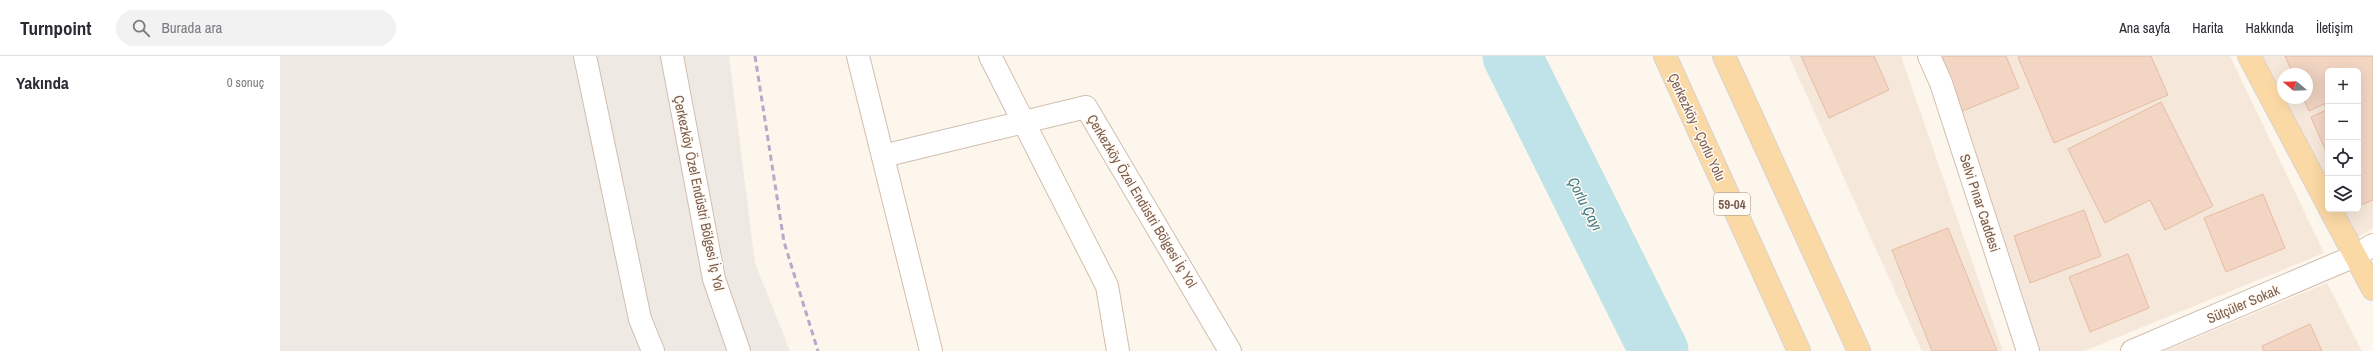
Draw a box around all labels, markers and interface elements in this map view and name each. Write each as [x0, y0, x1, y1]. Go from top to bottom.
search box [116, 10, 396, 46]
text: Turnpoint [20, 15, 92, 41]
icon: search [130, 17, 152, 39]
text: Burada ara [162, 17, 222, 38]
text: Ana sayfa [2119, 19, 2170, 37]
text: Harita [2192, 19, 2223, 37]
text: Hakkında [2245, 19, 2294, 37]
text: İletişim [2316, 19, 2353, 37]
north arrow [2277, 68, 2313, 104]
map controls [2325, 68, 2361, 212]
button: + [2325, 68, 2361, 104]
street label: Çerkezköy - Çorlu Yolu [1664, 70, 1730, 184]
text: Yakında [16, 71, 69, 94]
text: 0 sonuç [227, 74, 264, 91]
street label: Çerkezköy Özel Endüstri Bölgesi İç Yol [669, 94, 729, 292]
button: − [2325, 104, 2361, 140]
street label: Çerkezköy Özel Endüstri Bölgesi İç Yol [1083, 111, 1201, 291]
button: locate [2325, 140, 2361, 176]
street label: Selvi Pınar Caddesi [1956, 152, 2004, 254]
water label: Çorlu Çayı [1563, 173, 1608, 234]
button: layers [2325, 176, 2361, 212]
road number: 59-04 [1714, 193, 1750, 215]
street label: Sütçüler Sokak [2204, 281, 2282, 327]

